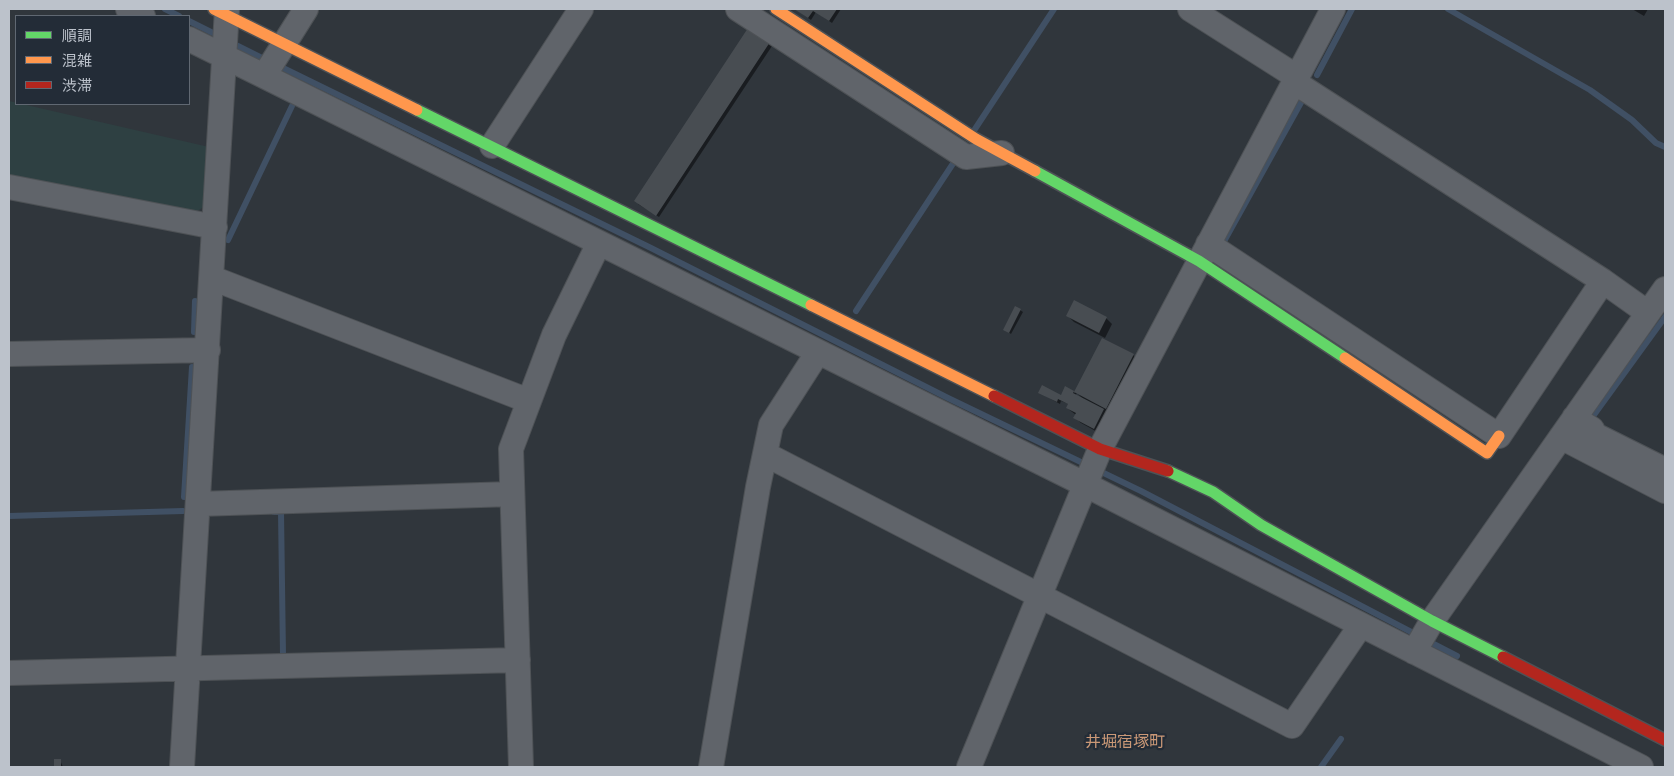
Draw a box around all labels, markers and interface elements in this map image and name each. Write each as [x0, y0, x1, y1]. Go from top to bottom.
legend [15, 15, 190, 105]
text: 順調 [62, 27, 92, 45]
text: 混雑 [62, 52, 92, 70]
text: 渋滞 [62, 77, 92, 95]
district label: 井堀宿塚町 [1085, 732, 1165, 752]

